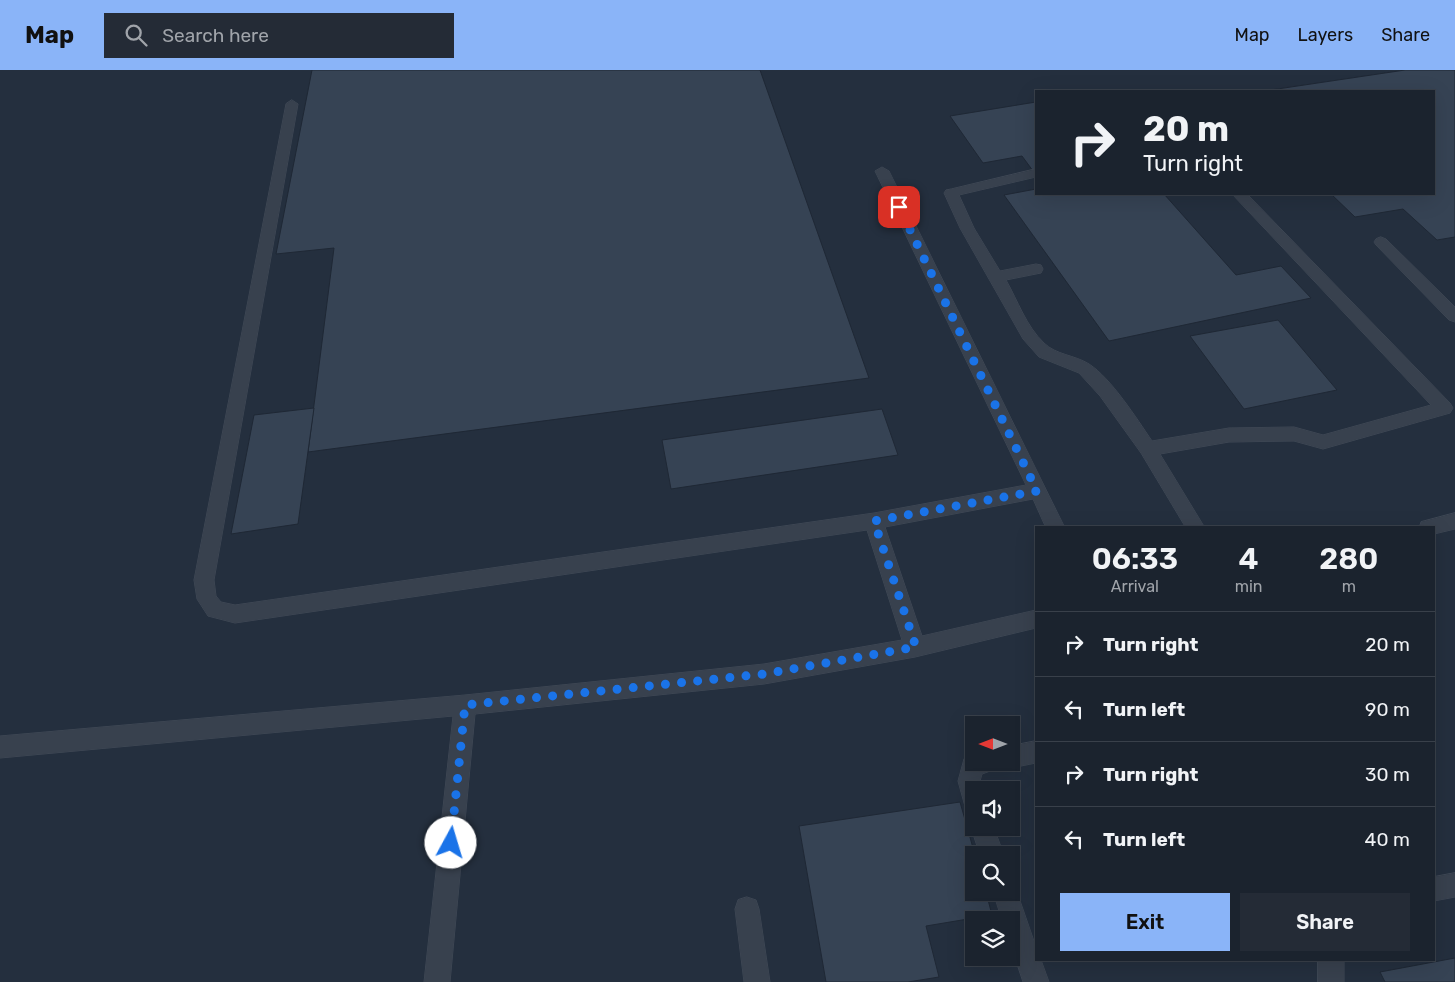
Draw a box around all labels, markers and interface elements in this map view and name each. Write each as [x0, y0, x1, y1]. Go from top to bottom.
search box [104, 13, 454, 58]
text: Map [25, 21, 74, 49]
icon: search [122, 21, 150, 49]
text: Search here [162, 24, 269, 47]
text: Map [1235, 24, 1270, 46]
text: Layers [1298, 24, 1353, 46]
text: Share [1381, 24, 1430, 46]
text: 20 m [1143, 108, 1229, 150]
icon: right [1060, 110, 1125, 175]
text: Turn right [1143, 150, 1243, 177]
pin [878, 186, 920, 228]
icon: arrive [885, 193, 913, 221]
text: 06:33 [1092, 541, 1178, 577]
text: 4 [1239, 541, 1259, 577]
text: 280 [1319, 541, 1378, 577]
text: Arrival [1111, 577, 1159, 596]
text: min [1235, 577, 1263, 596]
text: m [1342, 577, 1356, 596]
icon: right [1060, 630, 1088, 658]
text: Turn right [1103, 633, 1198, 656]
text: 20 m [1365, 633, 1410, 656]
icon: left [1060, 695, 1088, 723]
text: Turn left [1103, 698, 1185, 721]
text: 90 m [1365, 698, 1410, 721]
north arrow [965, 716, 1020, 771]
map controls [965, 716, 1020, 966]
icon: right [1060, 760, 1088, 788]
text: Turn right [1103, 763, 1198, 786]
text: 30 m [1365, 763, 1410, 786]
button: sound [965, 781, 1020, 836]
position arrow [424, 816, 476, 868]
icon: left [1060, 825, 1088, 853]
text: Turn left [1103, 828, 1185, 851]
text: 40 m [1365, 828, 1410, 851]
button: search [965, 846, 1020, 901]
button: Exit [1060, 893, 1230, 951]
button: Share [1240, 893, 1410, 951]
button: layers [965, 911, 1020, 966]

